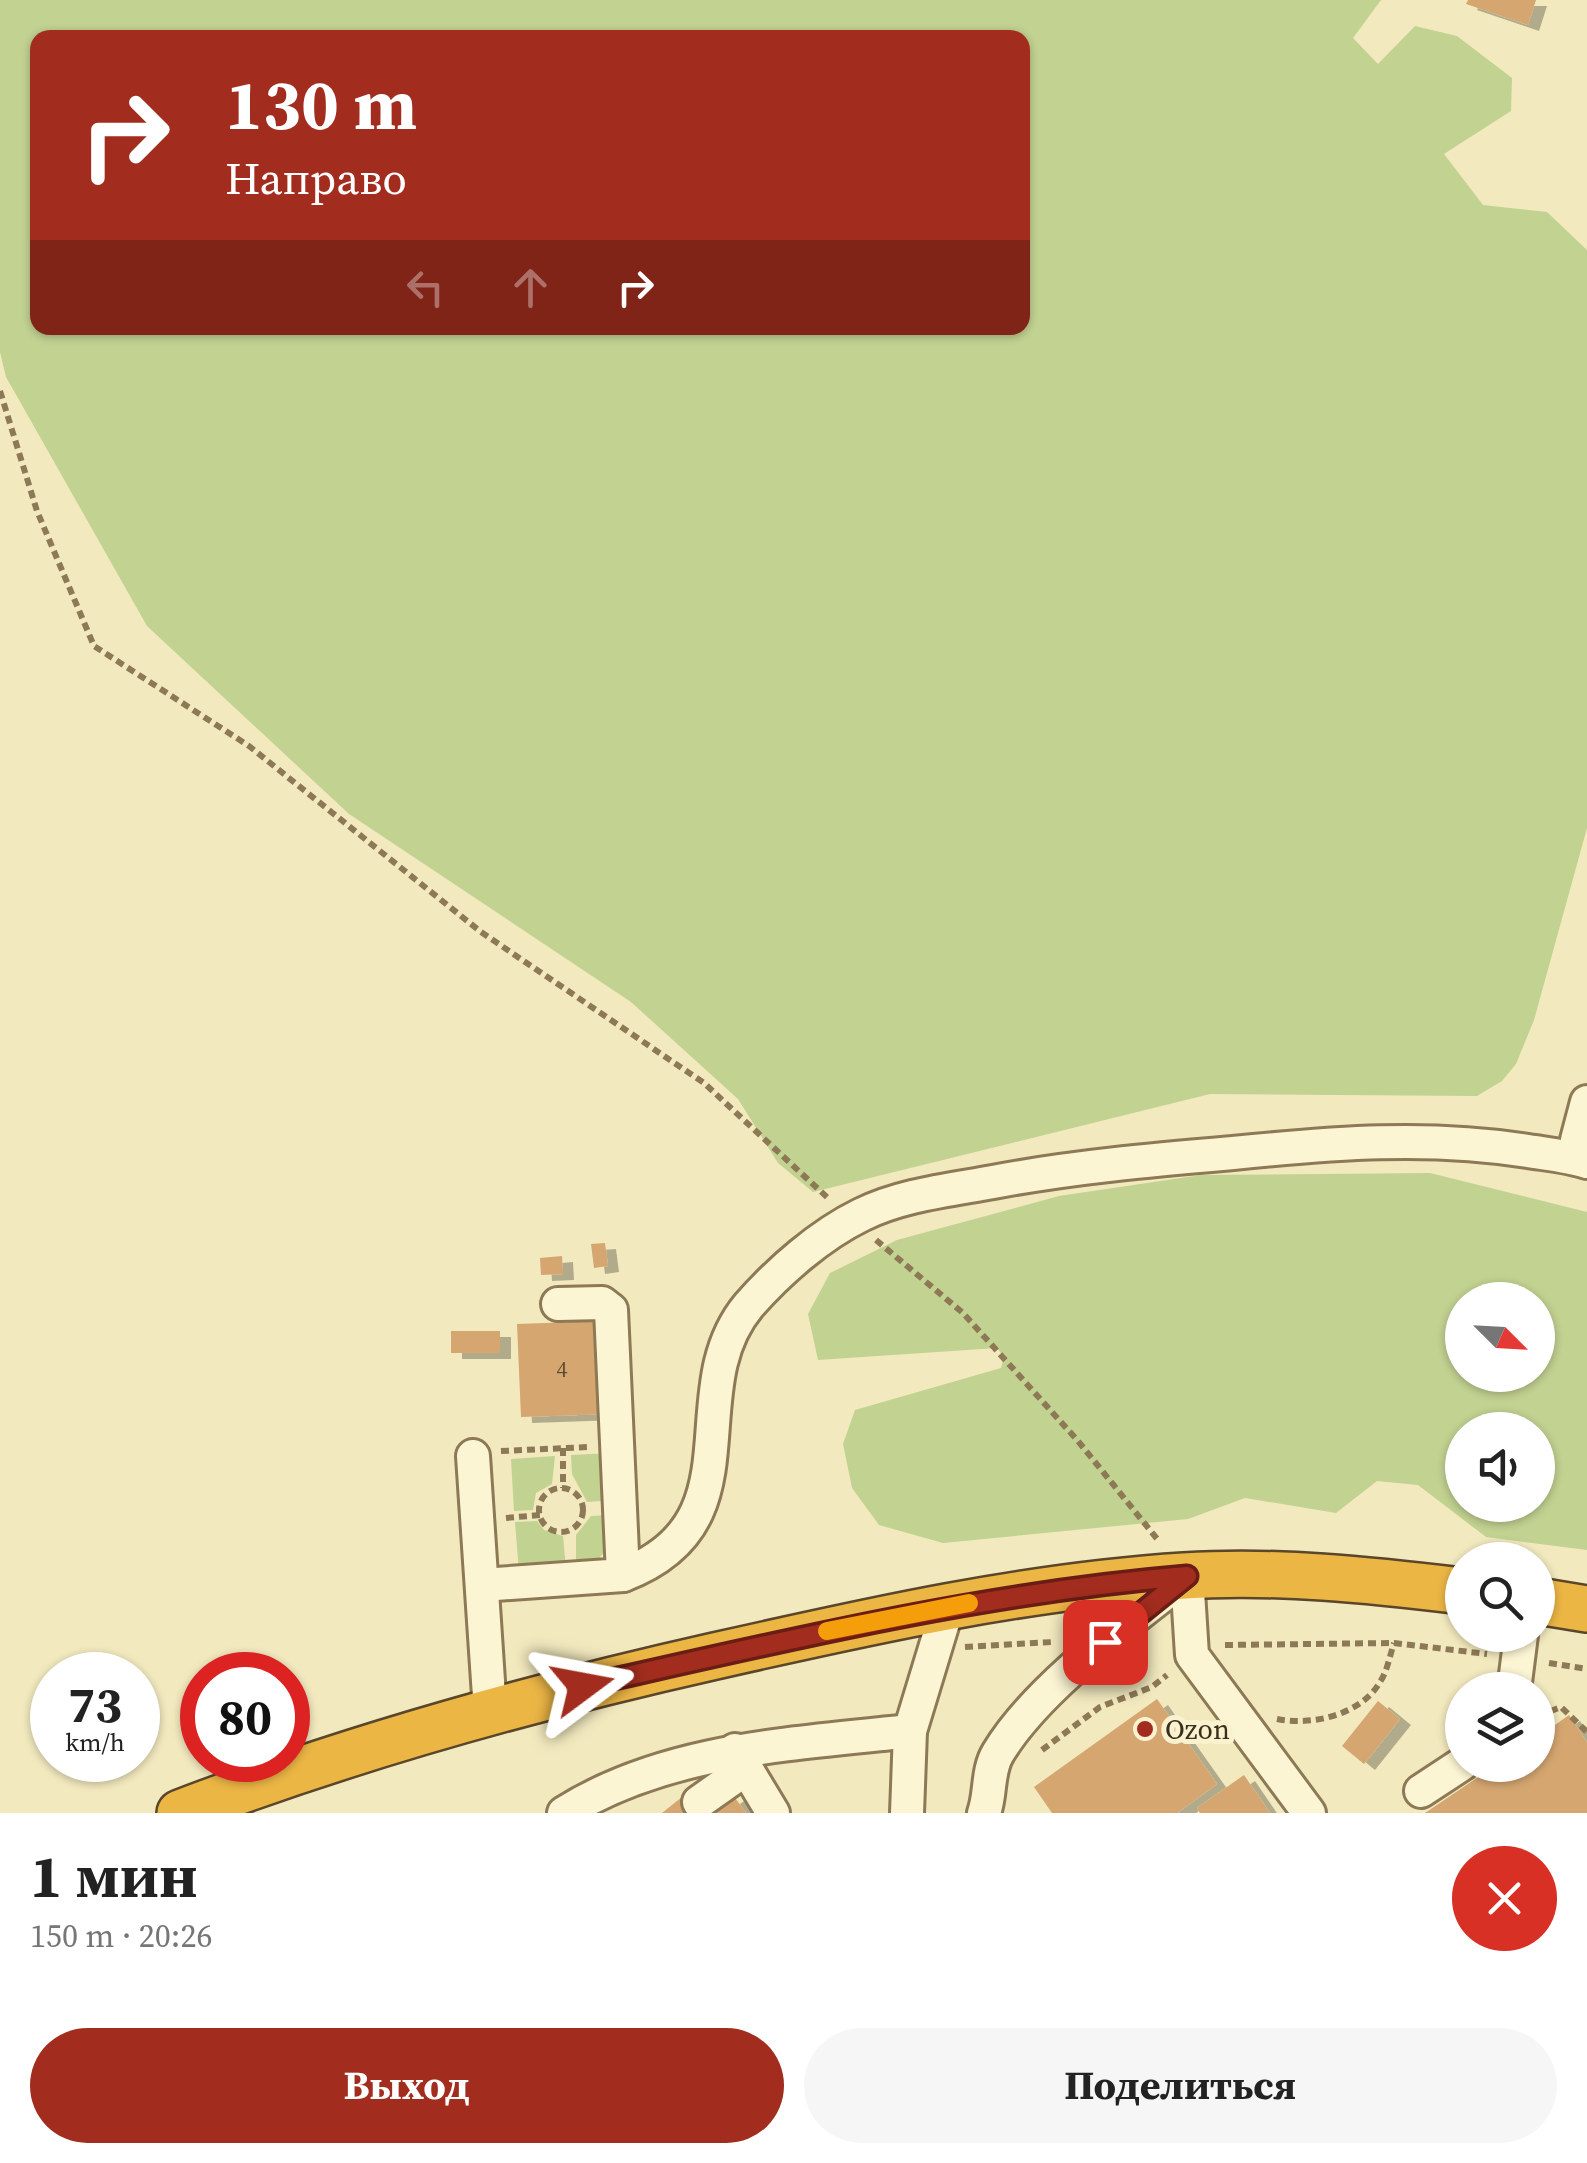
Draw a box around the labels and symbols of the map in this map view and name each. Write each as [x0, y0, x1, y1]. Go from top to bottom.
north arrow [1445, 1282, 1555, 1392]
house number: 4 [556, 1354, 568, 1384]
pin [1063, 1600, 1148, 1685]
position arrow [531, 1634, 635, 1738]
speed limit sign: 80 [180, 1652, 310, 1782]
place label: Ozon [1165, 1710, 1230, 1748]
marker: Ozon [1134, 1718, 1156, 1740]

